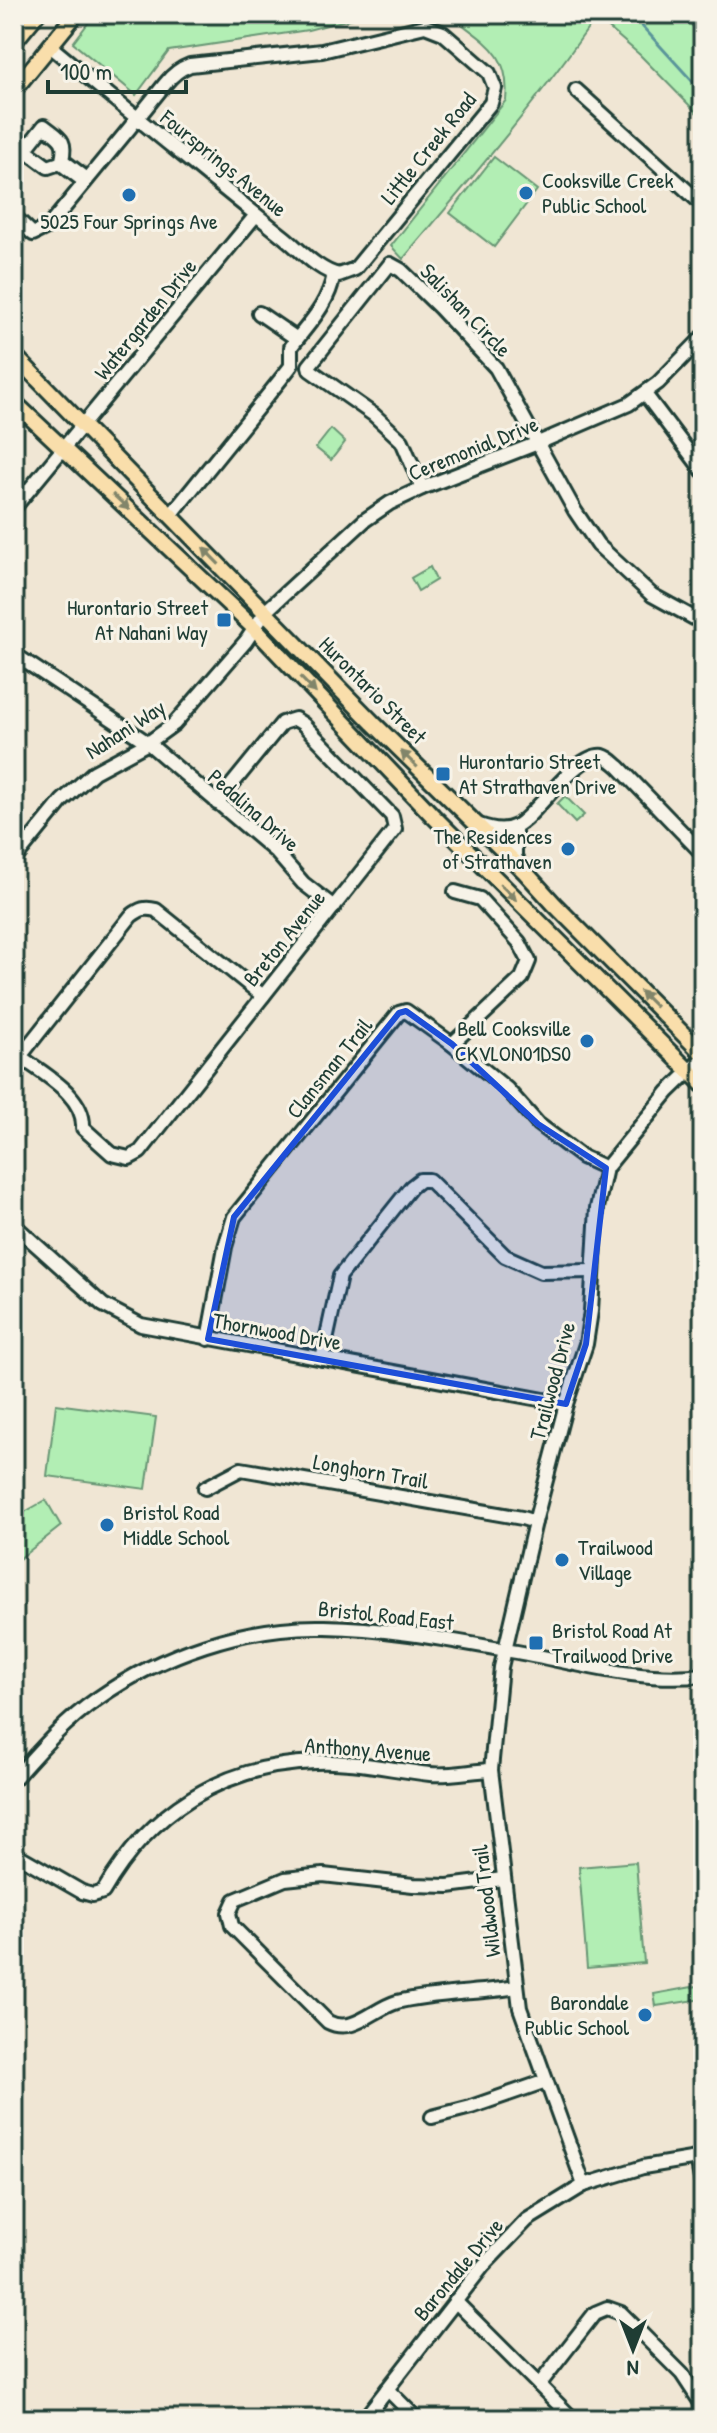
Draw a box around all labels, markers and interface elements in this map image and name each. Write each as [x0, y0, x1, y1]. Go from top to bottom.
scale bar [48, 44, 186, 94]
text: 100 m [60, 55, 112, 87]
street label: Little Creek Road [373, 85, 483, 210]
street label: Foursprings Avenue [154, 102, 294, 223]
place label: Cooksville Creek Public School [542, 165, 674, 220]
marker: Cooksville Creek Public School [517, 184, 535, 202]
marker: 5025 Four Springs Ave [120, 186, 138, 204]
place label: 5025 Four Springs Ave [40, 206, 218, 236]
street label: Watergarden Drive [87, 252, 203, 386]
street label: Salishan Circle [414, 257, 518, 364]
street label: Ceremonial Drive [404, 408, 543, 488]
one-way arrow [111, 493, 130, 511]
one-way arrow [202, 547, 221, 566]
place label: Hurontario Street At Nahani Way [67, 592, 208, 647]
marker: Hurontario Street At Nahani Way [215, 611, 233, 629]
street label: Hurontario Street [313, 630, 434, 751]
one-way arrow [298, 675, 316, 694]
street label: Nahani Way [79, 692, 171, 766]
place label: Hurontario Street At Strathaven Drive [459, 746, 617, 801]
one-way arrow [400, 750, 419, 768]
street label: Pedalina Drive [202, 762, 306, 858]
marker: Hurontario Street At Strathaven Drive [434, 765, 452, 783]
place label: The Residences of Strathaven [433, 821, 552, 876]
marker: The Residences of Strathaven [559, 840, 577, 858]
one-way arrow [498, 882, 517, 901]
street label: Breton Avenue [236, 883, 332, 992]
one-way arrow [639, 990, 658, 1009]
street label: Clansman Trail [279, 1011, 379, 1125]
place label: Bell Cooksville CKVLON01DS0 [455, 1013, 571, 1068]
marker: Bell Cooksville CKVLON01DS0 [578, 1032, 596, 1050]
street label: Thornwood Drive [210, 1305, 344, 1357]
street label: Trailwood Drive [522, 1318, 582, 1443]
street label: Longhorn Trail [311, 1446, 431, 1496]
place label: Bristol Road Middle School [123, 1497, 229, 1552]
marker: Bristol Road Middle School [98, 1516, 116, 1534]
place label: Trailwood Village [578, 1532, 653, 1587]
marker: Trailwood Village [553, 1551, 571, 1569]
street label: Bristol Road East [317, 1593, 456, 1637]
place label: Bristol Road At Trailwood Drive [552, 1615, 673, 1670]
marker: Bristol Road At Trailwood Drive [527, 1634, 545, 1652]
street label: Anthony Avenue [304, 1730, 432, 1768]
street label: Wildwood Trail [464, 1843, 508, 1959]
place label: Barondale Public School [525, 1987, 629, 2042]
marker: Barondale Public School [636, 2006, 654, 2024]
street label: Barondale Drive [406, 2211, 510, 2327]
north arrow [593, 2309, 673, 2389]
text: N [627, 2354, 639, 2384]

